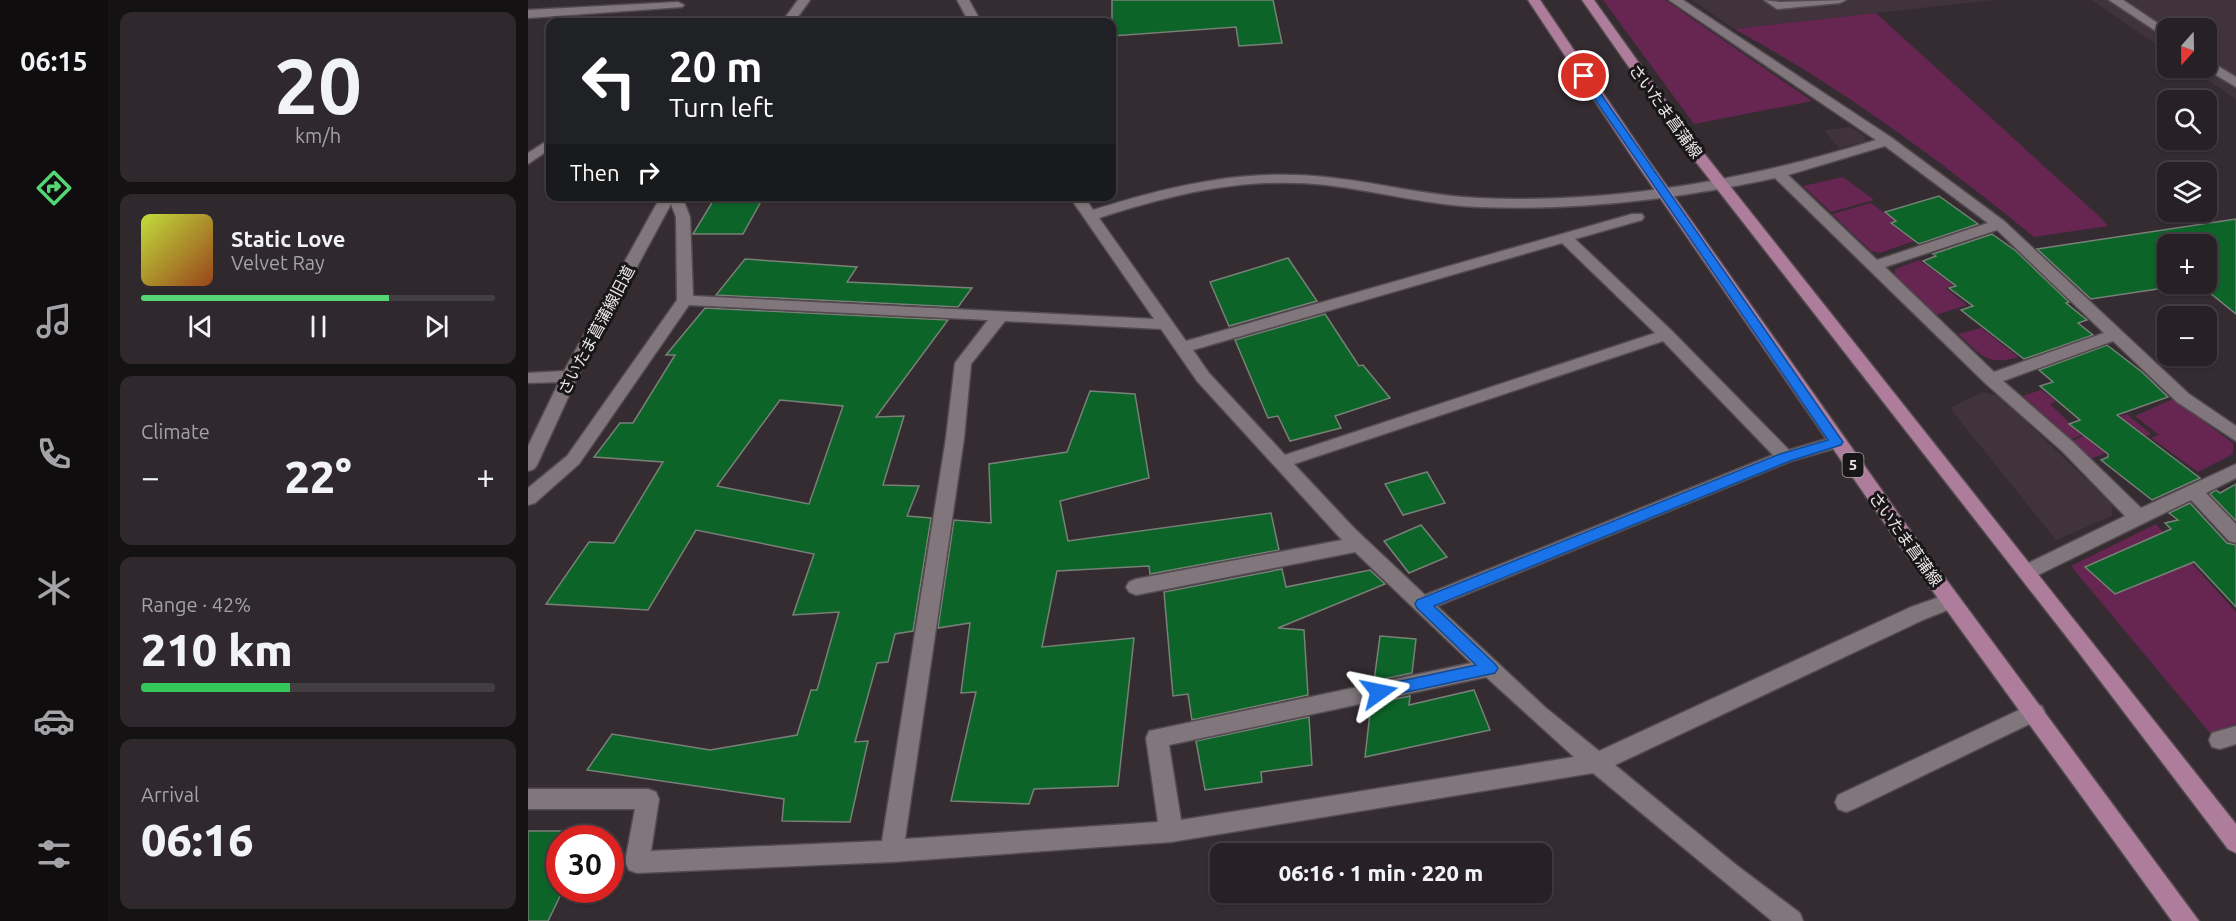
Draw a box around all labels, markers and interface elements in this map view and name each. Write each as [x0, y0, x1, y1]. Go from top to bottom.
north arrow [2157, 18, 2217, 78]
map controls [2157, 18, 2217, 366]
text: 20 [274, 41, 362, 129]
icon: left [570, 42, 648, 120]
text: 20 m [669, 43, 763, 90]
text: 06:15 [20, 46, 88, 76]
pin [1558, 50, 1609, 101]
icon: arrive [1567, 59, 1600, 92]
street label: さいたま菖蒲線 [1626, 61, 1706, 161]
button: search [2157, 90, 2217, 150]
text: Turn left [669, 92, 773, 122]
text: km/h [295, 124, 341, 147]
icon: right [632, 156, 665, 189]
text: Then [570, 160, 620, 185]
button: layers [2157, 162, 2217, 222]
icon: directions [33, 167, 75, 209]
text: Static Love [231, 226, 346, 251]
button: + [2157, 234, 2217, 294]
text: Velvet Ray [231, 251, 325, 274]
street label: さいたま菖蒲線旧道 [554, 262, 638, 398]
icon: music [33, 300, 75, 342]
button: − [2157, 306, 2217, 366]
icon: previous [184, 310, 217, 343]
icon: pause [302, 310, 335, 343]
icon: next [420, 310, 453, 343]
text: Climate [141, 420, 210, 443]
icon: phone [33, 433, 75, 475]
text: 22° [284, 451, 352, 502]
road number: 5 [1842, 453, 1864, 477]
text: − [141, 458, 160, 495]
text: + [476, 458, 495, 495]
street label: さいたま菖蒲線 [1866, 489, 1946, 589]
icon: climate [33, 567, 75, 609]
text: Range · 42% [141, 593, 251, 616]
text: 210 km [141, 624, 293, 675]
position arrow [1347, 660, 1411, 724]
icon: car [33, 700, 75, 742]
text: Arrival [141, 783, 199, 806]
text: 06:16 [141, 814, 254, 865]
speed limit sign: 30 [546, 825, 624, 903]
icon: filters [33, 833, 75, 875]
text: 06:16 · 1 min · 220 m [1279, 860, 1483, 885]

